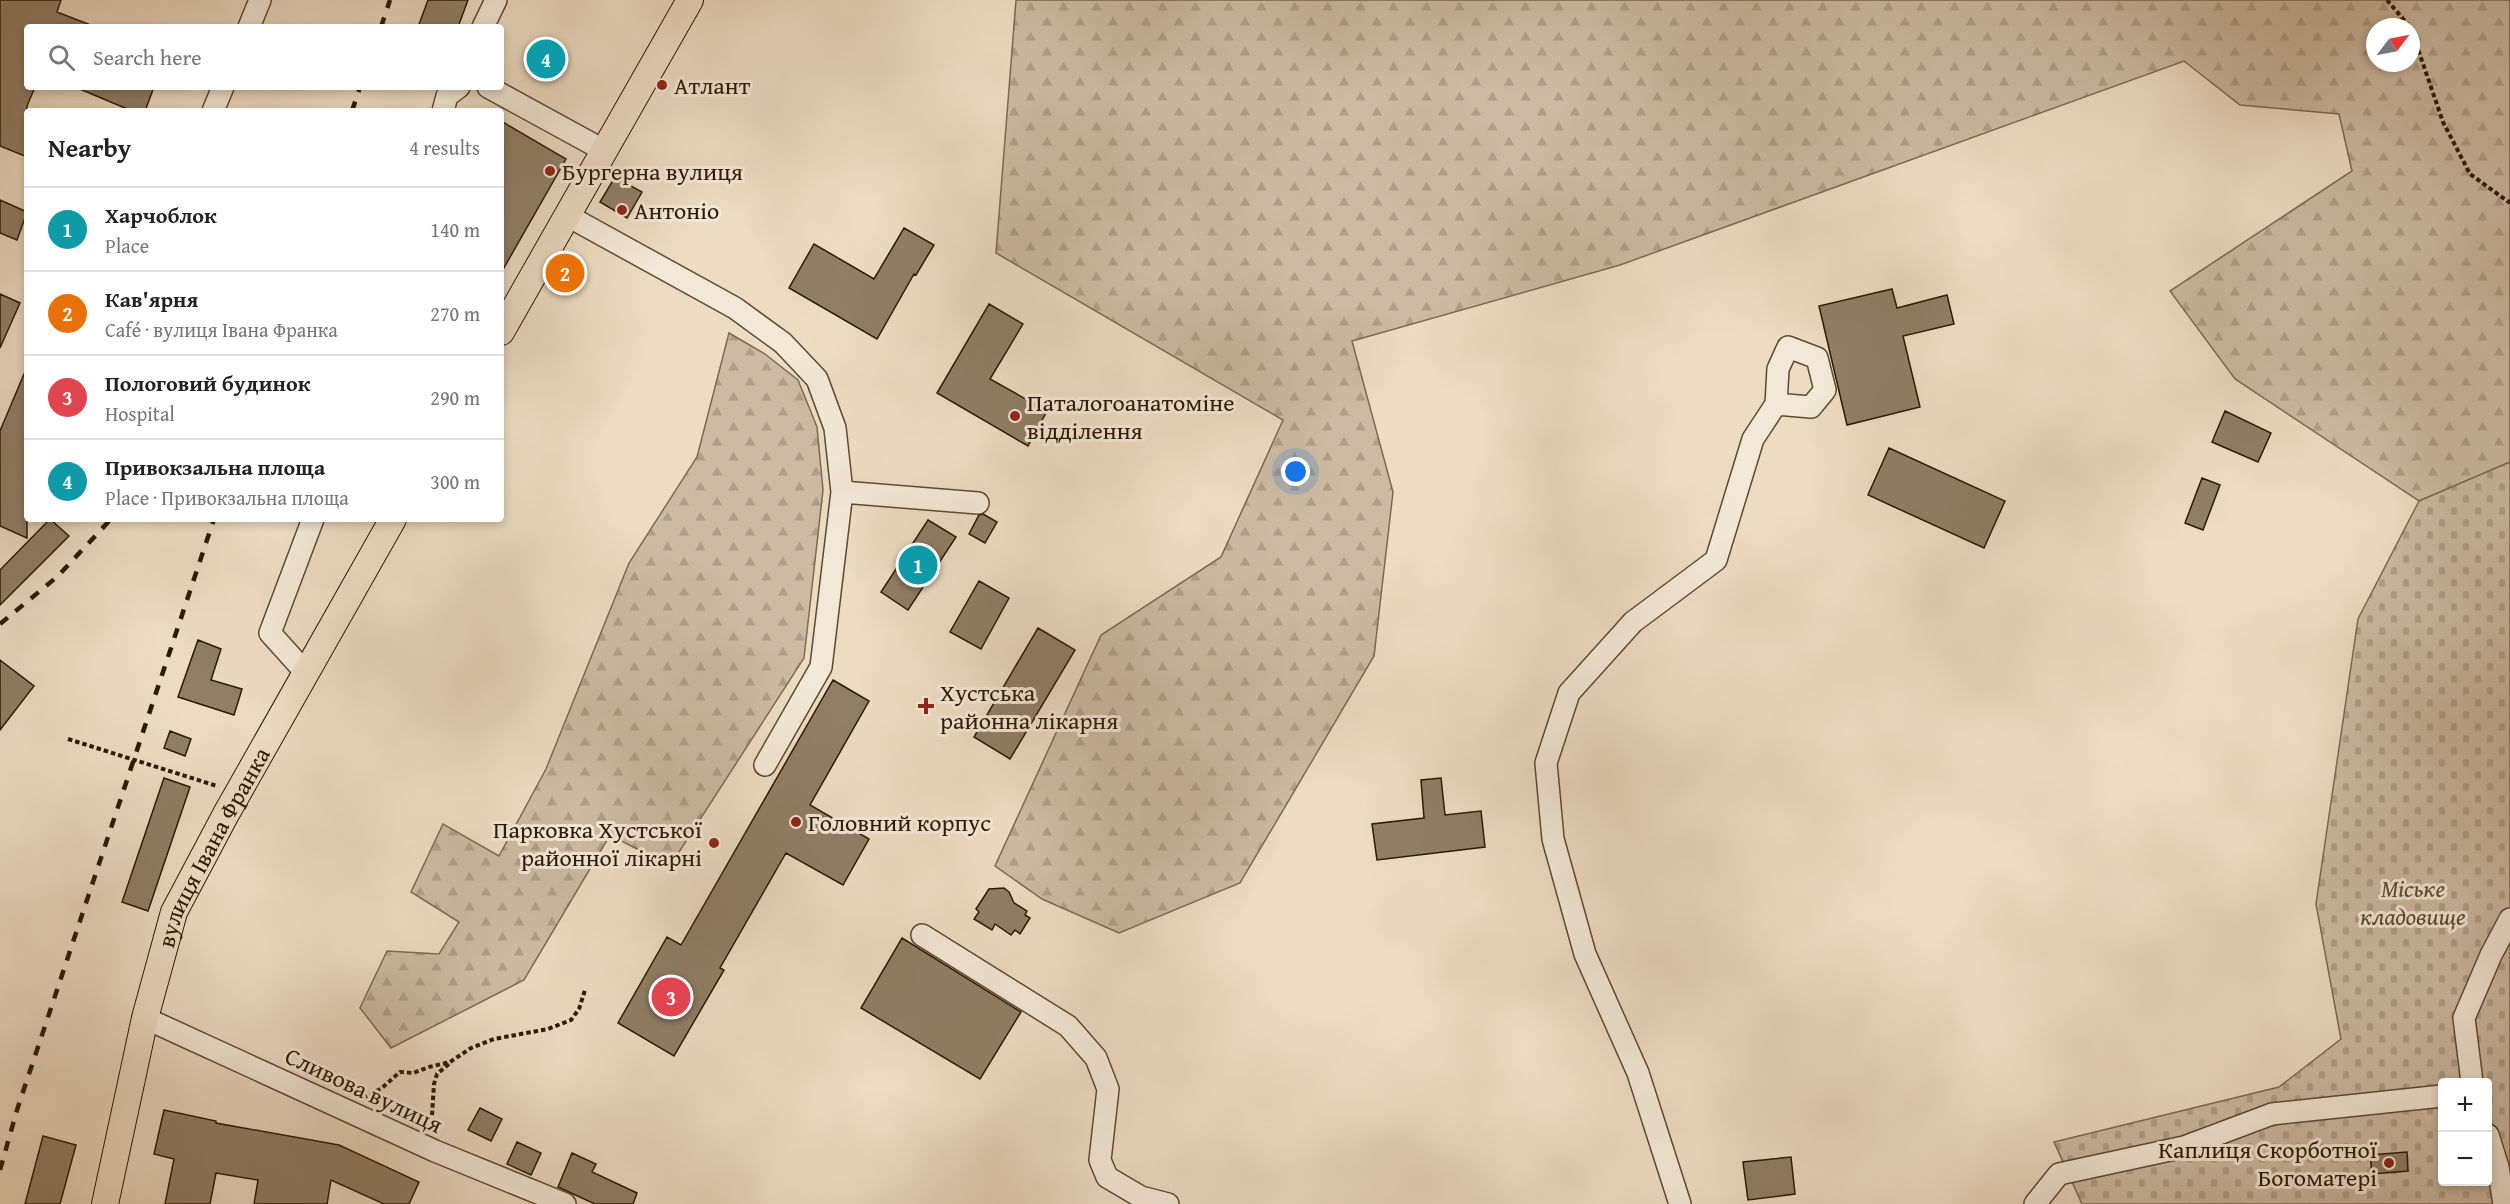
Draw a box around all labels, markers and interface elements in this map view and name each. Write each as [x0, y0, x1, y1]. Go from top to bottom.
north arrow [2366, 18, 2420, 72]
search box [24, 24, 504, 90]
pin: 4 [526, 36, 566, 82]
icon: search [45, 41, 78, 74]
text: Search here [93, 41, 202, 73]
place label: Атлант [674, 68, 751, 103]
marker: Атлант [655, 78, 669, 92]
text: Nearby [48, 128, 131, 167]
text: 4 results [409, 133, 480, 162]
place label: Бургерна вулиця [562, 154, 743, 189]
marker: Бургерна вулиця [543, 164, 557, 178]
place label: Антоніо [634, 193, 719, 228]
text: Харчоблок [105, 199, 217, 231]
marker: Антоніо [615, 203, 629, 217]
text: 1 [62, 215, 73, 244]
text: 140 m [430, 215, 480, 244]
text: Place [105, 231, 149, 260]
pin: 2 [546, 250, 584, 296]
text: Кав'ярня [105, 283, 198, 315]
text: 2 [62, 299, 73, 328]
text: 270 m [430, 299, 480, 328]
text: Café · вулиця Івана Франка [105, 315, 338, 344]
text: Пологовий будинок [105, 367, 310, 399]
text: 3 [62, 383, 73, 412]
text: 290 m [430, 383, 480, 412]
place label: Паталогоанатоміне відділення [1027, 385, 1234, 448]
text: Hospital [105, 399, 175, 428]
marker: Паталогоанатоміне відділення [1008, 409, 1022, 423]
text: Привокзальна площа [105, 451, 325, 483]
your location [1281, 457, 1310, 486]
text: 4 [62, 467, 73, 496]
text: 300 m [430, 467, 480, 496]
text: Place · Привокзальна площа [105, 483, 349, 512]
pin: 1 [898, 542, 938, 588]
place label: Хустська районна лікарня [940, 675, 1118, 738]
marker: Хустська районна лікарня [917, 697, 935, 715]
street label: вулиця Івана Франка [148, 740, 278, 951]
place label: Головний корпус [808, 805, 991, 840]
place label: Парковка Хустської районної лікарні [493, 812, 703, 875]
marker: Головний корпус [789, 815, 803, 829]
marker: Парковка Хустської районної лікарні [707, 836, 721, 850]
park label: Міське кладовище [2360, 871, 2466, 934]
pin: 3 [652, 974, 690, 1020]
street label: Сливова вулиця [280, 1038, 448, 1142]
map controls [2438, 1078, 2492, 1186]
button: + [2438, 1078, 2492, 1132]
place label: Каплиця Скорботної Богоматері [2158, 1132, 2378, 1195]
button: − [2438, 1132, 2492, 1186]
marker: Каплиця Скорботної Богоматері [2382, 1156, 2396, 1170]

